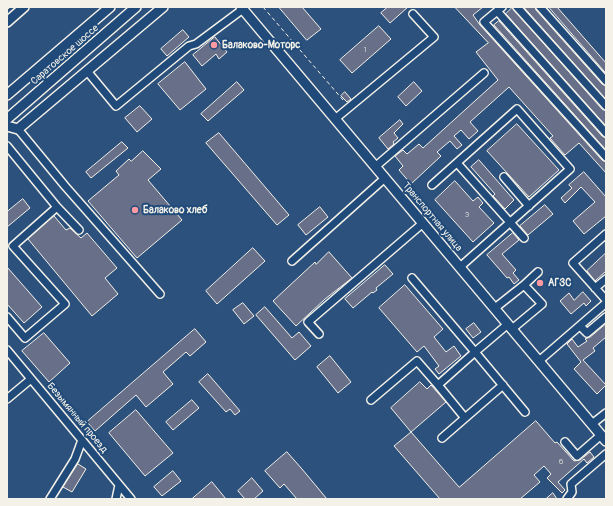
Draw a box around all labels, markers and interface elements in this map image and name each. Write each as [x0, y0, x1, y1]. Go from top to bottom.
street label: Саратовское шоссе [29, 22, 101, 88]
place label: Балаково-Моторс [222, 39, 300, 51]
marker: Балаково-Моторс [209, 40, 219, 50]
house number: 1 [363, 45, 367, 55]
street label: Транспортная улица [400, 180, 464, 254]
place label: Балаково хлеб [143, 204, 207, 216]
marker: Балаково хлеб [130, 205, 140, 215]
house number: 3 [465, 210, 469, 220]
place label: АГЗС [548, 277, 571, 289]
marker: АГЗС [535, 278, 545, 288]
street label: Безымянный проезд [44, 381, 110, 455]
house number: 6 [559, 457, 563, 467]

